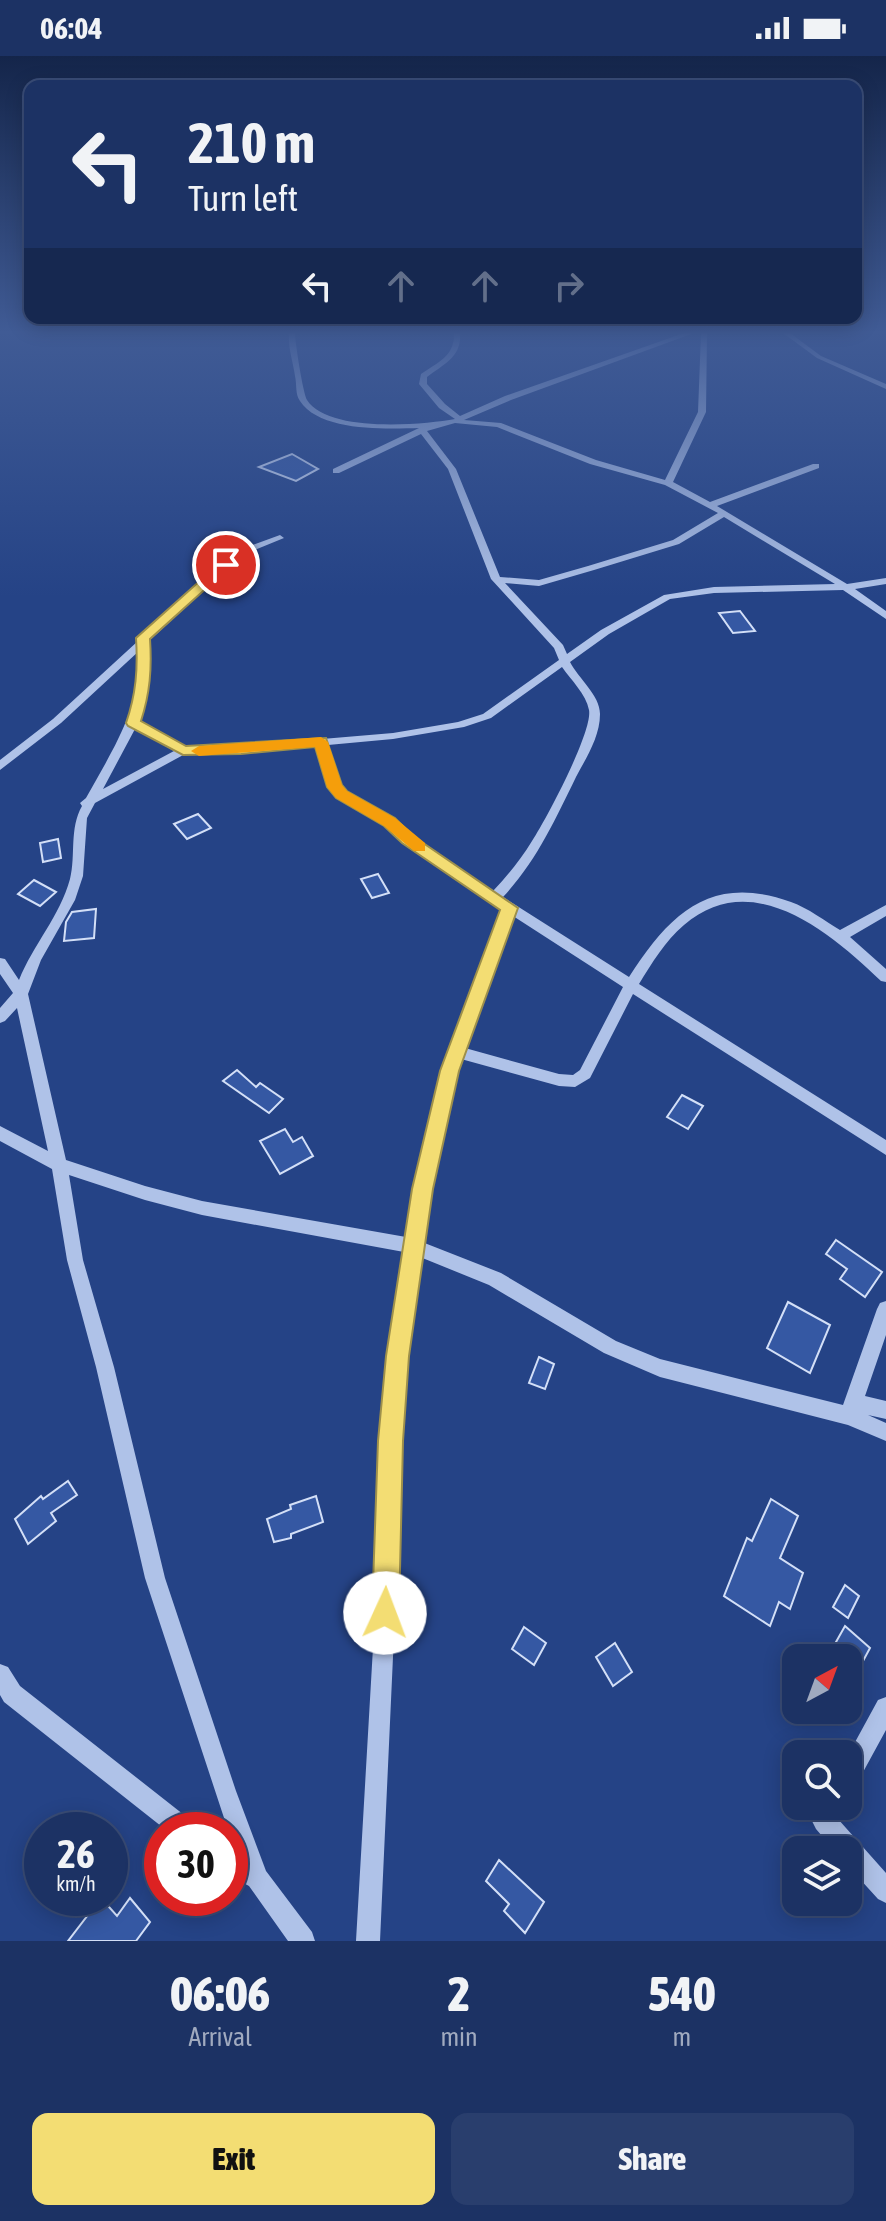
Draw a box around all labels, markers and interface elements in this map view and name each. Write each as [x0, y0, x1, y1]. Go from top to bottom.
text: 06:04 [40, 11, 102, 45]
text: 210 m [188, 111, 315, 175]
icon: left [56, 112, 160, 216]
text: Turn left [188, 177, 298, 219]
icon: left [295, 264, 339, 308]
icon: ahead [379, 264, 423, 308]
icon: ahead [463, 264, 507, 308]
icon: right [547, 264, 591, 308]
pin [192, 531, 260, 599]
icon: arrive [204, 543, 248, 587]
position arrow [343, 1571, 427, 1655]
north arrow [782, 1644, 862, 1724]
map controls [782, 1644, 862, 1916]
button: search [782, 1740, 862, 1820]
speed limit sign: 30 [144, 1812, 248, 1916]
text: 26 [57, 1831, 95, 1876]
button: layers [782, 1836, 862, 1916]
text: km/h [56, 1872, 96, 1895]
text: 06:06 [170, 1966, 270, 2021]
text: 2 [448, 1966, 470, 2021]
text: 540 [648, 1966, 716, 2021]
text: Arrival [188, 2022, 252, 2052]
text: min [440, 2022, 478, 2052]
text: m [672, 2022, 691, 2052]
button: Exit [32, 2113, 435, 2205]
button: Share [451, 2113, 854, 2205]

